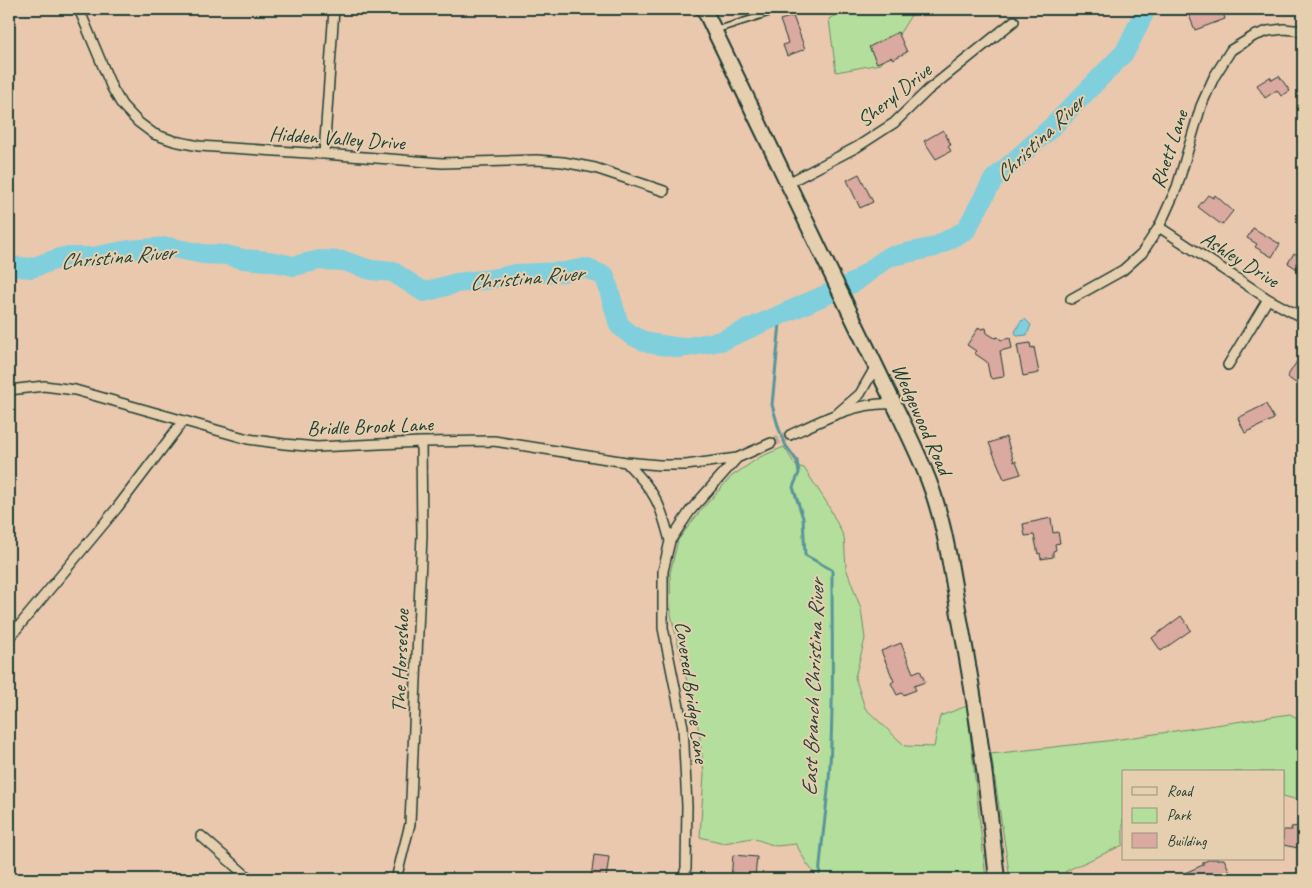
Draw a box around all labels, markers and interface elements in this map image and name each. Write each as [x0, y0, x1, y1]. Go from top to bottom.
street label: Sheryl Drive [852, 56, 937, 133]
water label: Christina River [989, 86, 1093, 188]
street label: Rhett Lane [1144, 106, 1194, 191]
street label: Hidden Valley Drive [268, 120, 407, 156]
street label: Ashley Drive [1196, 225, 1285, 294]
water label: Christina River [59, 238, 179, 276]
water label: Christina River [468, 259, 588, 297]
street label: Wedgewood Road [886, 359, 960, 482]
street label: Bridle Brook Lane [307, 411, 435, 441]
water label: East Branch Christina River [795, 575, 831, 797]
street label: The Horseshoe [385, 608, 415, 713]
street label: Covered Bridge Lane [669, 619, 715, 767]
legend [1122, 770, 1284, 860]
text: Road [1167, 782, 1194, 801]
text: Park [1167, 806, 1192, 825]
text: Building [1167, 832, 1207, 851]

